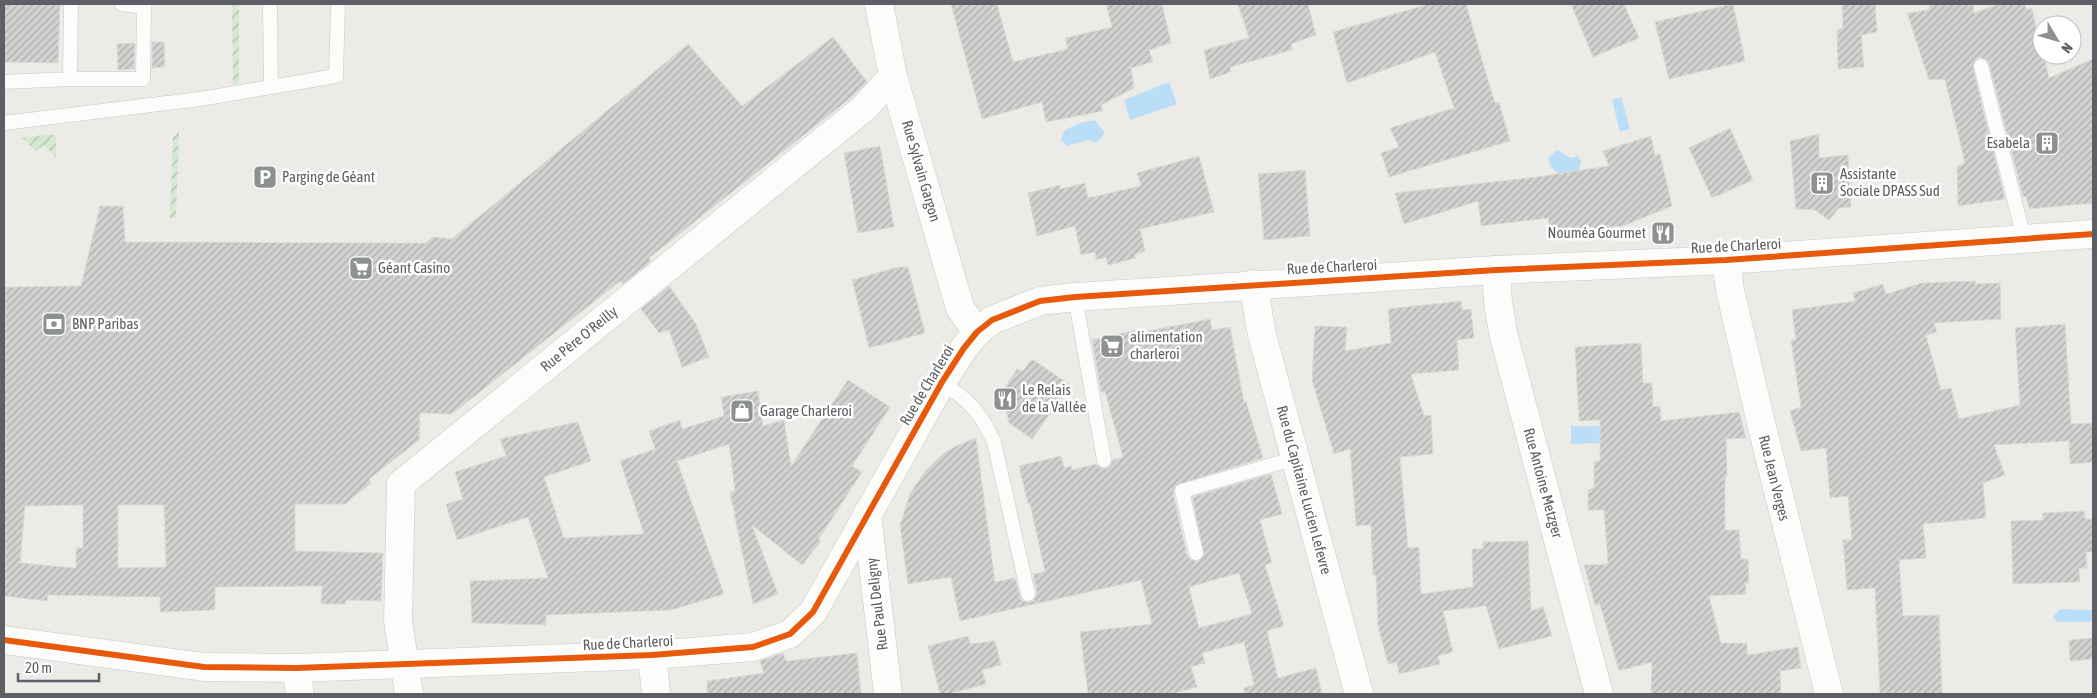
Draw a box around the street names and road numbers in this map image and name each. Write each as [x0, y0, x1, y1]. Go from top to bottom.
street label: Rue Sylvain Gargon [899, 118, 944, 224]
street label: Rue de Charleroi [1690, 235, 1782, 256]
street label: Rue de Charleroi [1286, 256, 1378, 277]
street label: Rue Père O'Reilly [537, 302, 621, 375]
street label: Rue de Charleroi [896, 342, 957, 428]
street label: Rue du Capitaine Lucien Lefevre [1274, 404, 1335, 576]
street label: Rue Antoine Metzger [1521, 426, 1566, 540]
street label: Rue Jean Verges [1756, 433, 1793, 522]
street label: Rue Paul Deligny [862, 557, 891, 651]
street label: Rue de Charleroi [582, 632, 674, 653]

